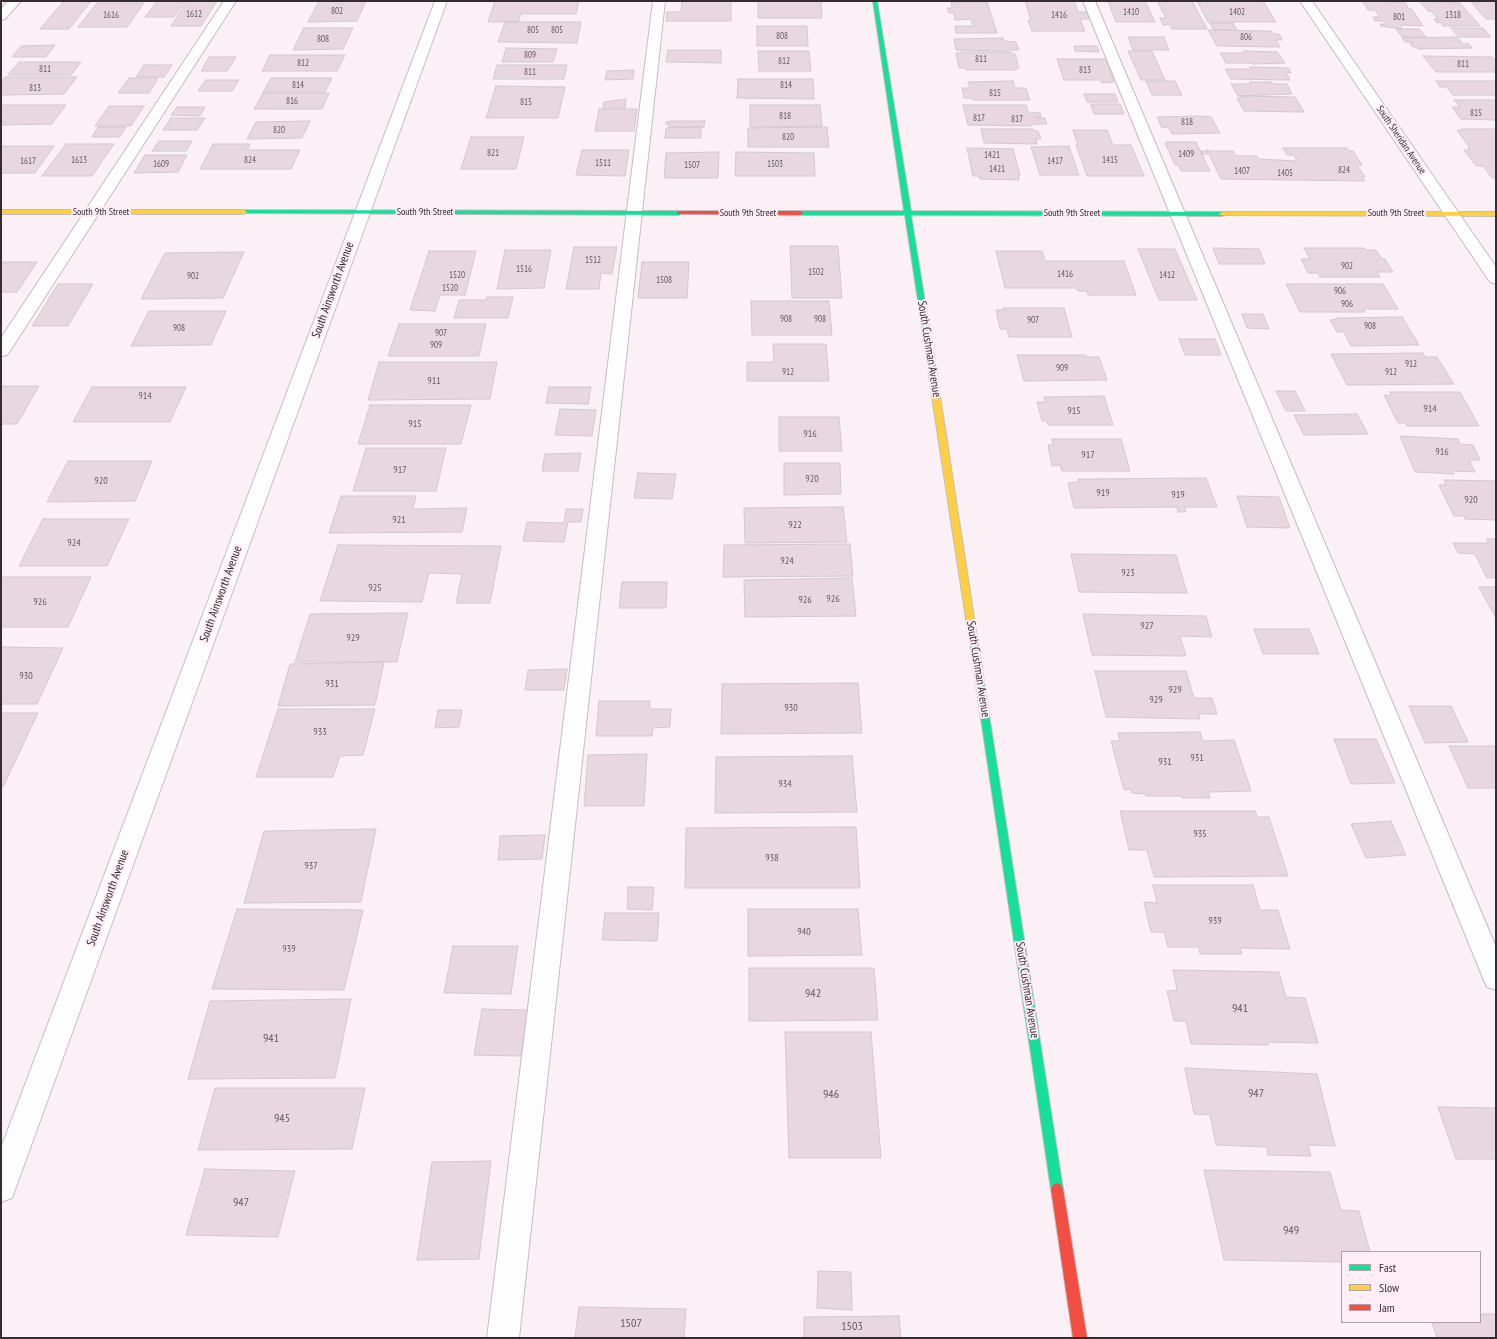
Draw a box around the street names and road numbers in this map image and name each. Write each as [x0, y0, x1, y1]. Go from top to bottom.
street label: South Sheridan Avenue [1374, 103, 1428, 177]
street label: South 9th Street [73, 206, 129, 218]
street label: South 9th Street [397, 206, 453, 218]
street label: South 9th Street [720, 207, 776, 219]
street label: South 9th Street [1044, 207, 1100, 219]
street label: South 9th Street [1368, 207, 1424, 219]
street label: South Ainsworth Avenue [309, 240, 357, 340]
street label: South Cushman Avenue [914, 300, 944, 398]
street label: South Ainsworth Avenue [197, 544, 245, 644]
street label: South Cushman Avenue [963, 620, 993, 718]
street label: South Ainsworth Avenue [84, 848, 132, 948]
street label: South Cushman Avenue [1012, 941, 1042, 1039]

